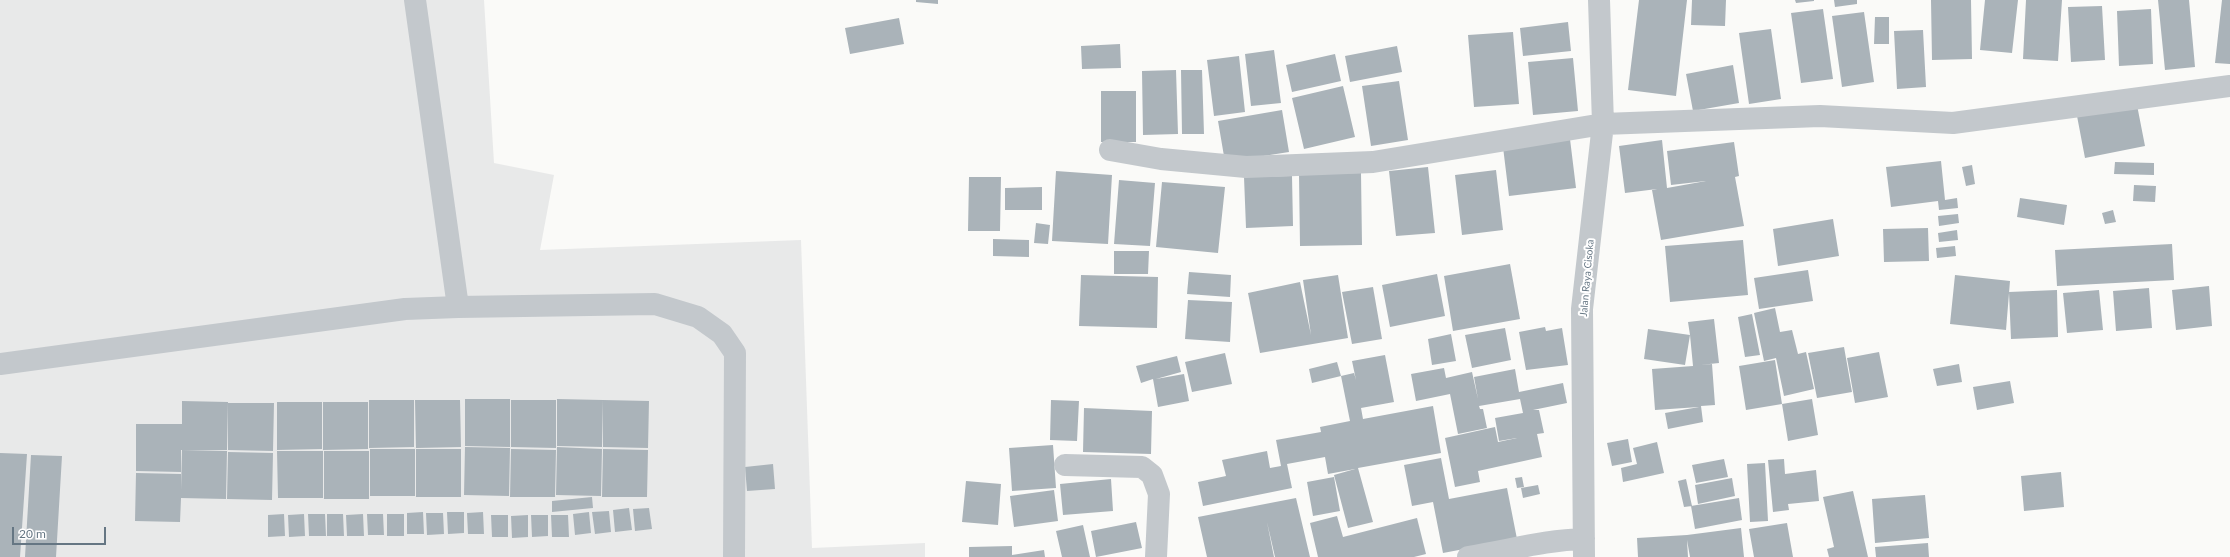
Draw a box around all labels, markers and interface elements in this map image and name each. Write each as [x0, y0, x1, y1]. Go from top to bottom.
street label: Jalan Raya Cisoka [1578, 239, 1596, 317]
scale bar [14, 519, 108, 545]
text: 20 m [19, 526, 46, 541]

